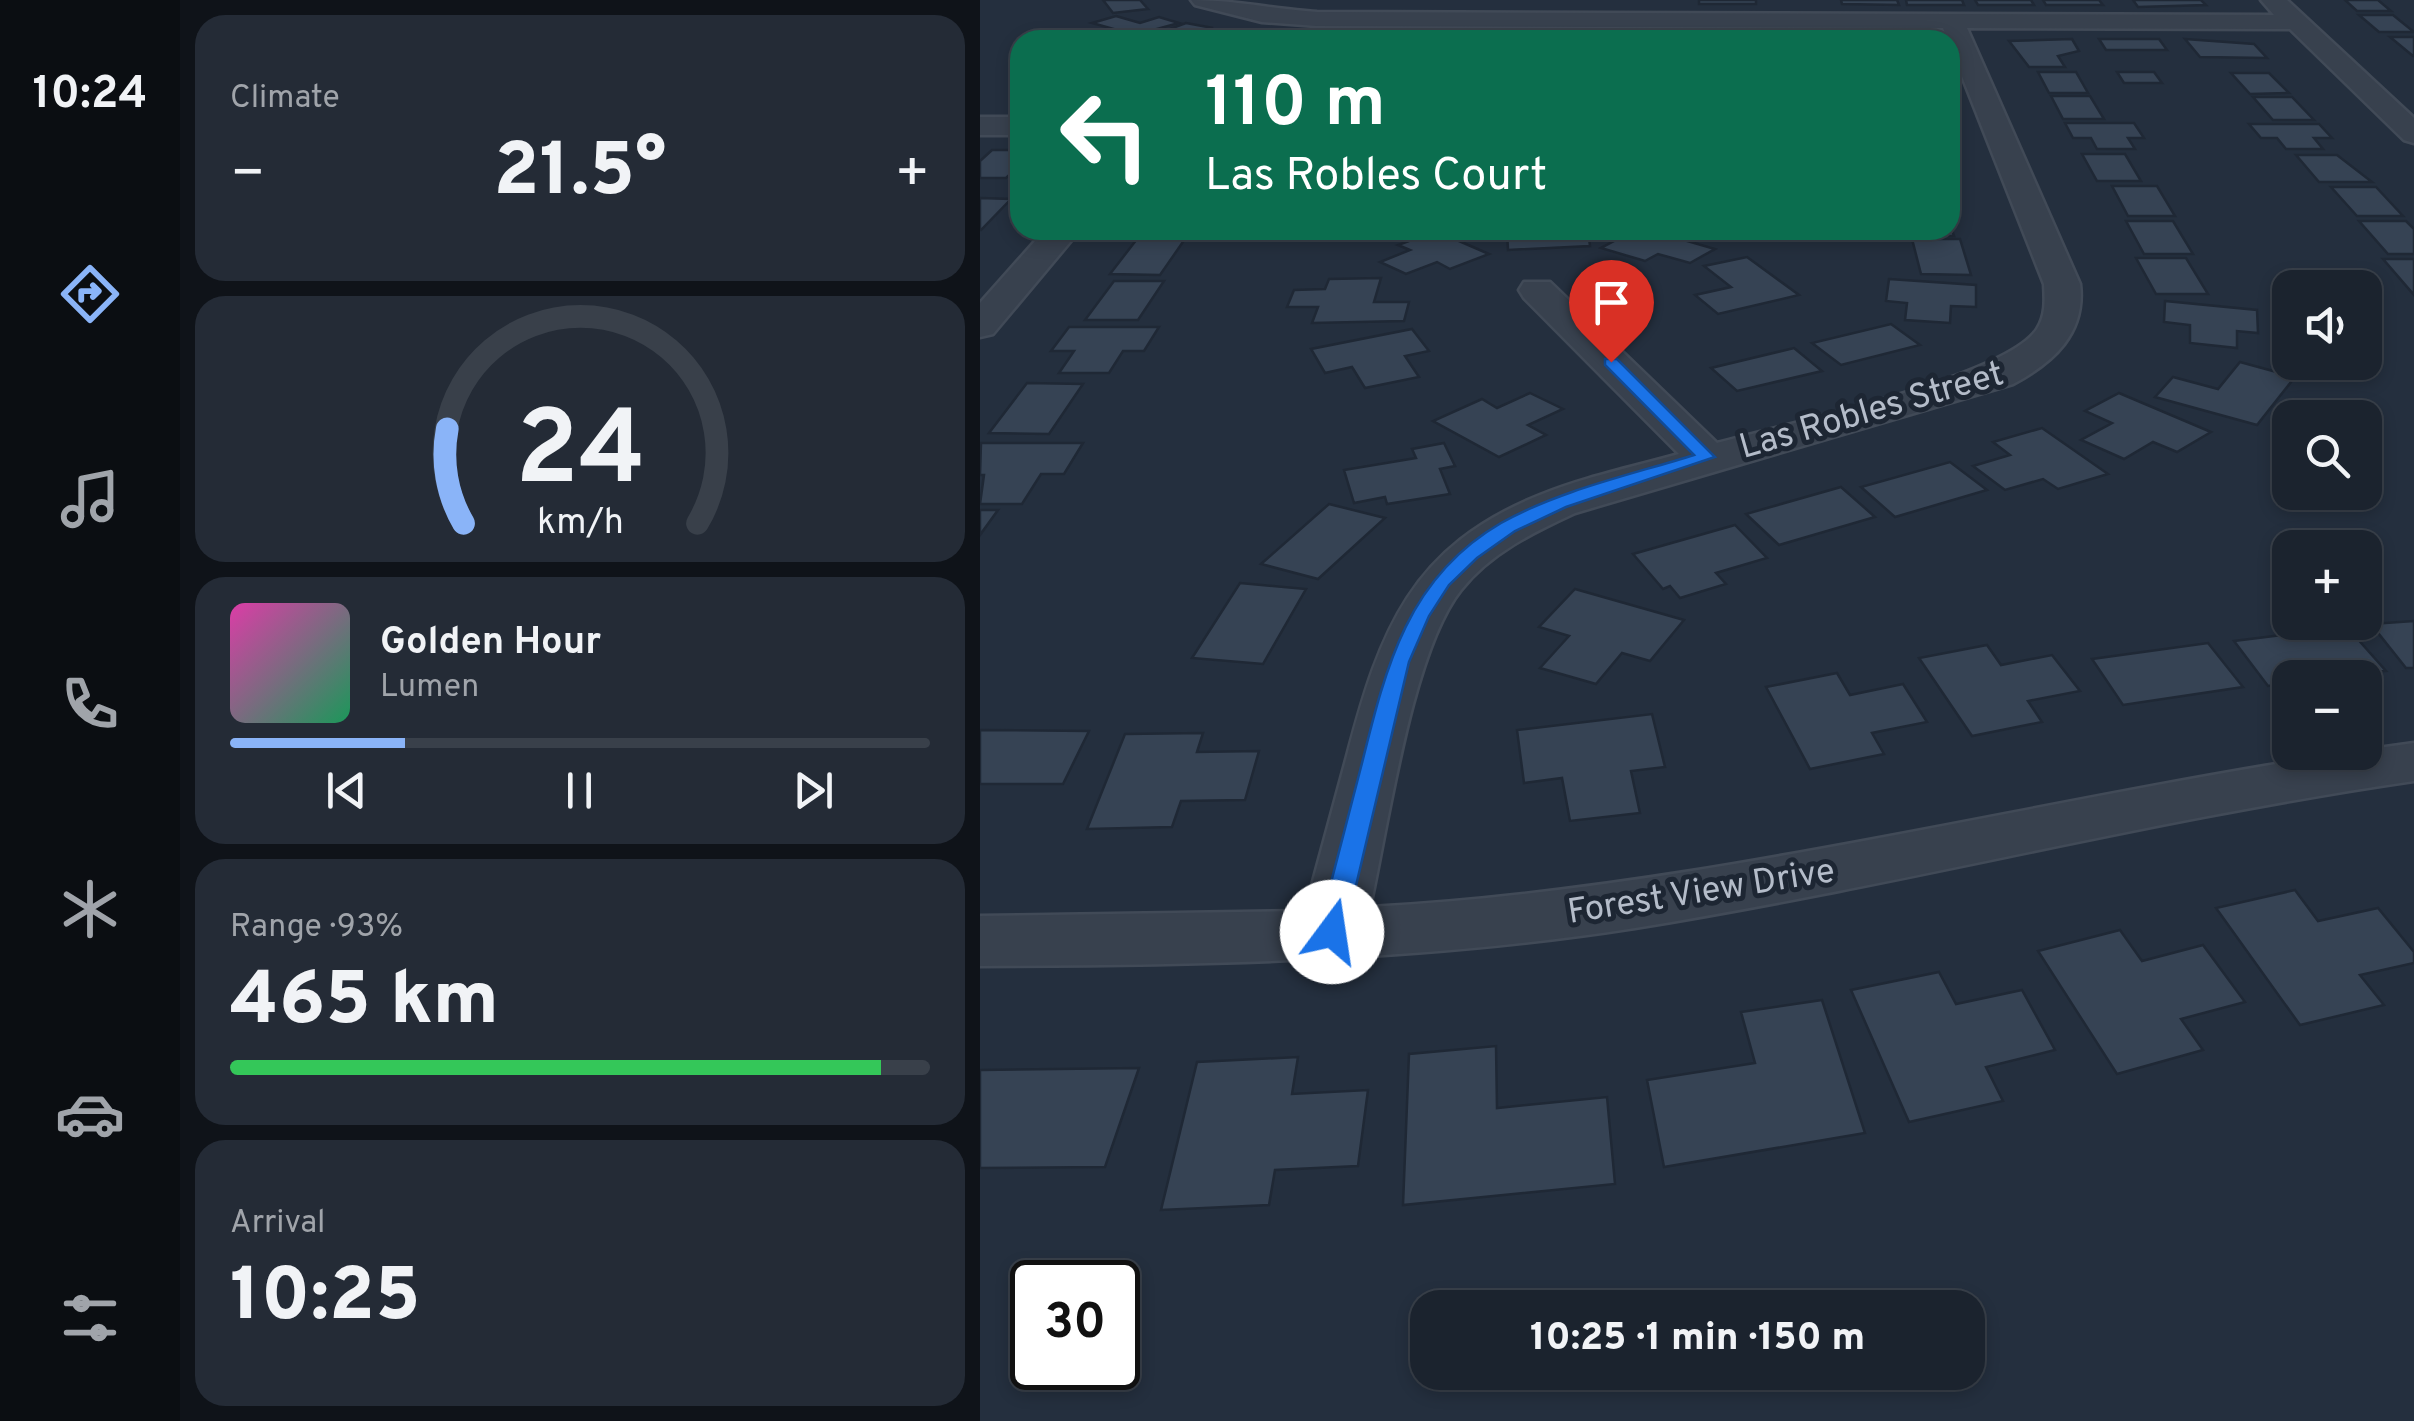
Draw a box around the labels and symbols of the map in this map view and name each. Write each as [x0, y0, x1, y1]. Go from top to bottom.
pin [1569, 260, 1654, 363]
street label: Las Robles Street [1735, 353, 2009, 471]
street label: Forest View Drive [1565, 850, 1838, 936]
position arrow [1280, 880, 1384, 984]
speed limit sign: 30 [1010, 1260, 1140, 1390]

